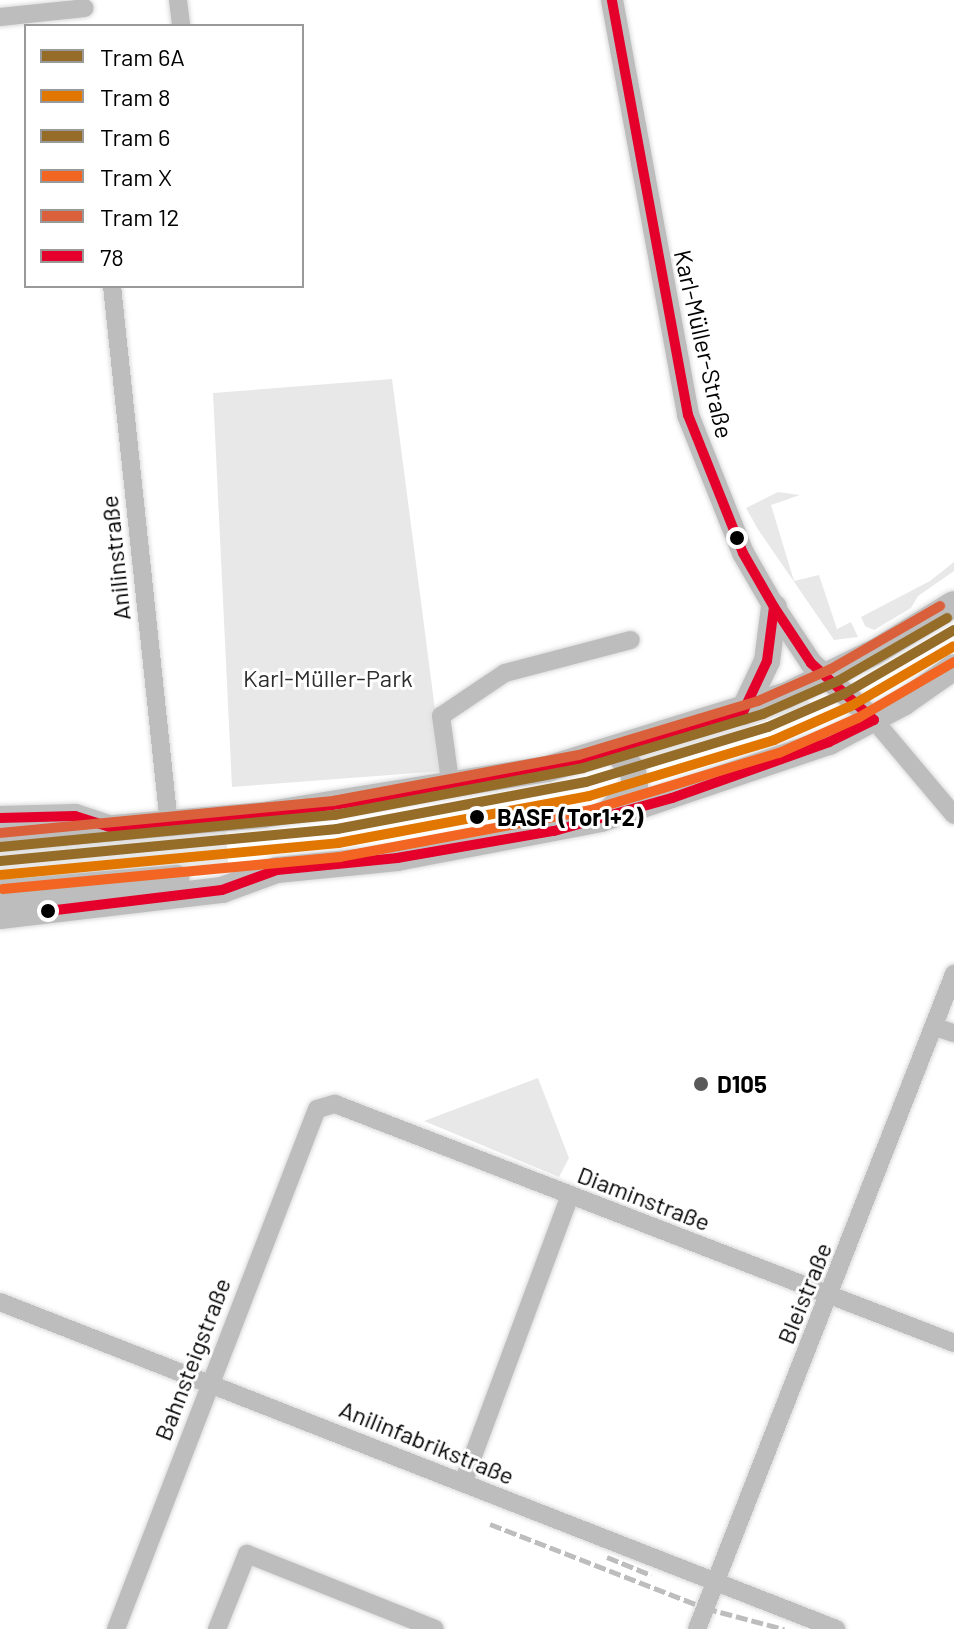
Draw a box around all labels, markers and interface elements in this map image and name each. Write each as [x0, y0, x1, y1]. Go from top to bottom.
legend [24, 24, 304, 288]
text: Tram 6A [100, 42, 185, 71]
text: Tram 8 [100, 82, 171, 111]
text: Tram 6 [100, 122, 170, 151]
text: Tram X [100, 162, 172, 191]
text: Tram 12 [100, 202, 179, 231]
text: 78 [100, 242, 124, 271]
street label: Karl-Müller-Straße [668, 247, 740, 441]
street label: Anilinstraße [94, 494, 136, 622]
unlabelled marker [729, 530, 745, 546]
park label: Karl-Müller-Park [243, 664, 413, 692]
place label: BASF (Tor1+2) [497, 803, 643, 831]
marker: BASF (Tor1+2) [464, 804, 490, 830]
unlabelled marker [40, 903, 56, 919]
place label: D105 [717, 1070, 767, 1098]
marker: D105 [692, 1075, 710, 1093]
street label: Diaminstraße [574, 1160, 714, 1236]
street label: Bleistraße [771, 1238, 837, 1348]
street label: Bahnsteigstraße [148, 1274, 236, 1444]
street label: Anilinfabrikstraße [335, 1394, 519, 1490]

